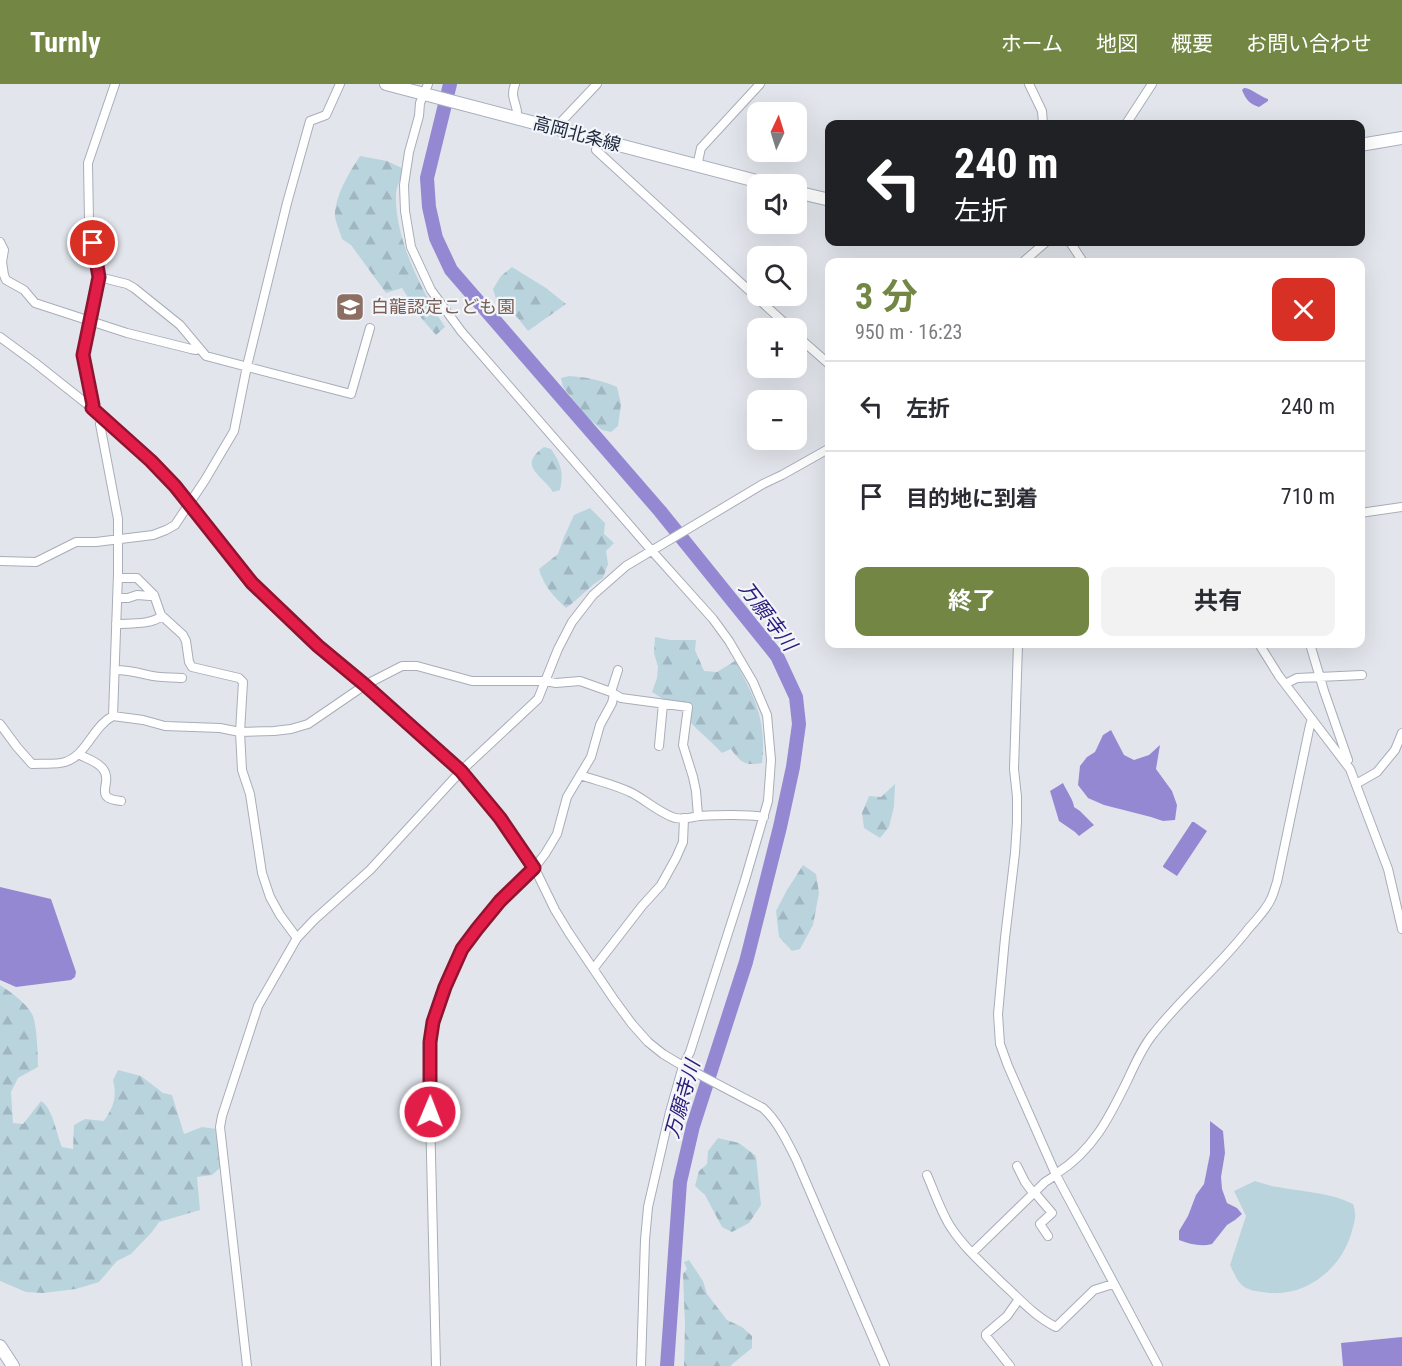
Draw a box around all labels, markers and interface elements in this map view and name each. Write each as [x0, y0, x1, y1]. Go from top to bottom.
text: Turnly [30, 26, 101, 59]
text: ホーム [1001, 32, 1063, 56]
text: 地図 [1096, 32, 1138, 56]
text: 概要 [1171, 32, 1213, 56]
text: お問い合わせ [1246, 32, 1372, 56]
north arrow [747, 102, 807, 162]
map controls [747, 102, 807, 450]
street label: 高岡北条線 [531, 112, 623, 155]
text: 240 m [954, 139, 1059, 188]
icon: left [855, 144, 933, 222]
button: sound [747, 174, 807, 234]
text: 左折 [954, 195, 1008, 227]
pin [67, 217, 118, 268]
icon: arrive [76, 226, 109, 259]
button: search [747, 246, 807, 306]
text: 3 分 [855, 276, 918, 318]
button: close [1272, 278, 1335, 341]
school or university icon: 白龍認定こども園 [334, 291, 366, 323]
place label: 白龍認定こども園 [371, 296, 515, 317]
button: + [747, 318, 807, 378]
text: 950 m · 16:23 [855, 320, 962, 344]
button: − [747, 390, 807, 450]
icon: left [855, 390, 888, 423]
text: 240 m [1281, 394, 1335, 419]
text: 左折 [906, 396, 950, 421]
icon: arrive [855, 480, 888, 513]
text: 710 m [1281, 484, 1335, 509]
text: 目的地に到着 [906, 486, 1038, 511]
button: 終了 [855, 567, 1089, 636]
button: 共有 [1101, 567, 1335, 636]
water label: 万願寺川 [734, 577, 803, 657]
water label: 万願寺川 [659, 1055, 705, 1141]
position arrow [398, 1080, 462, 1144]

